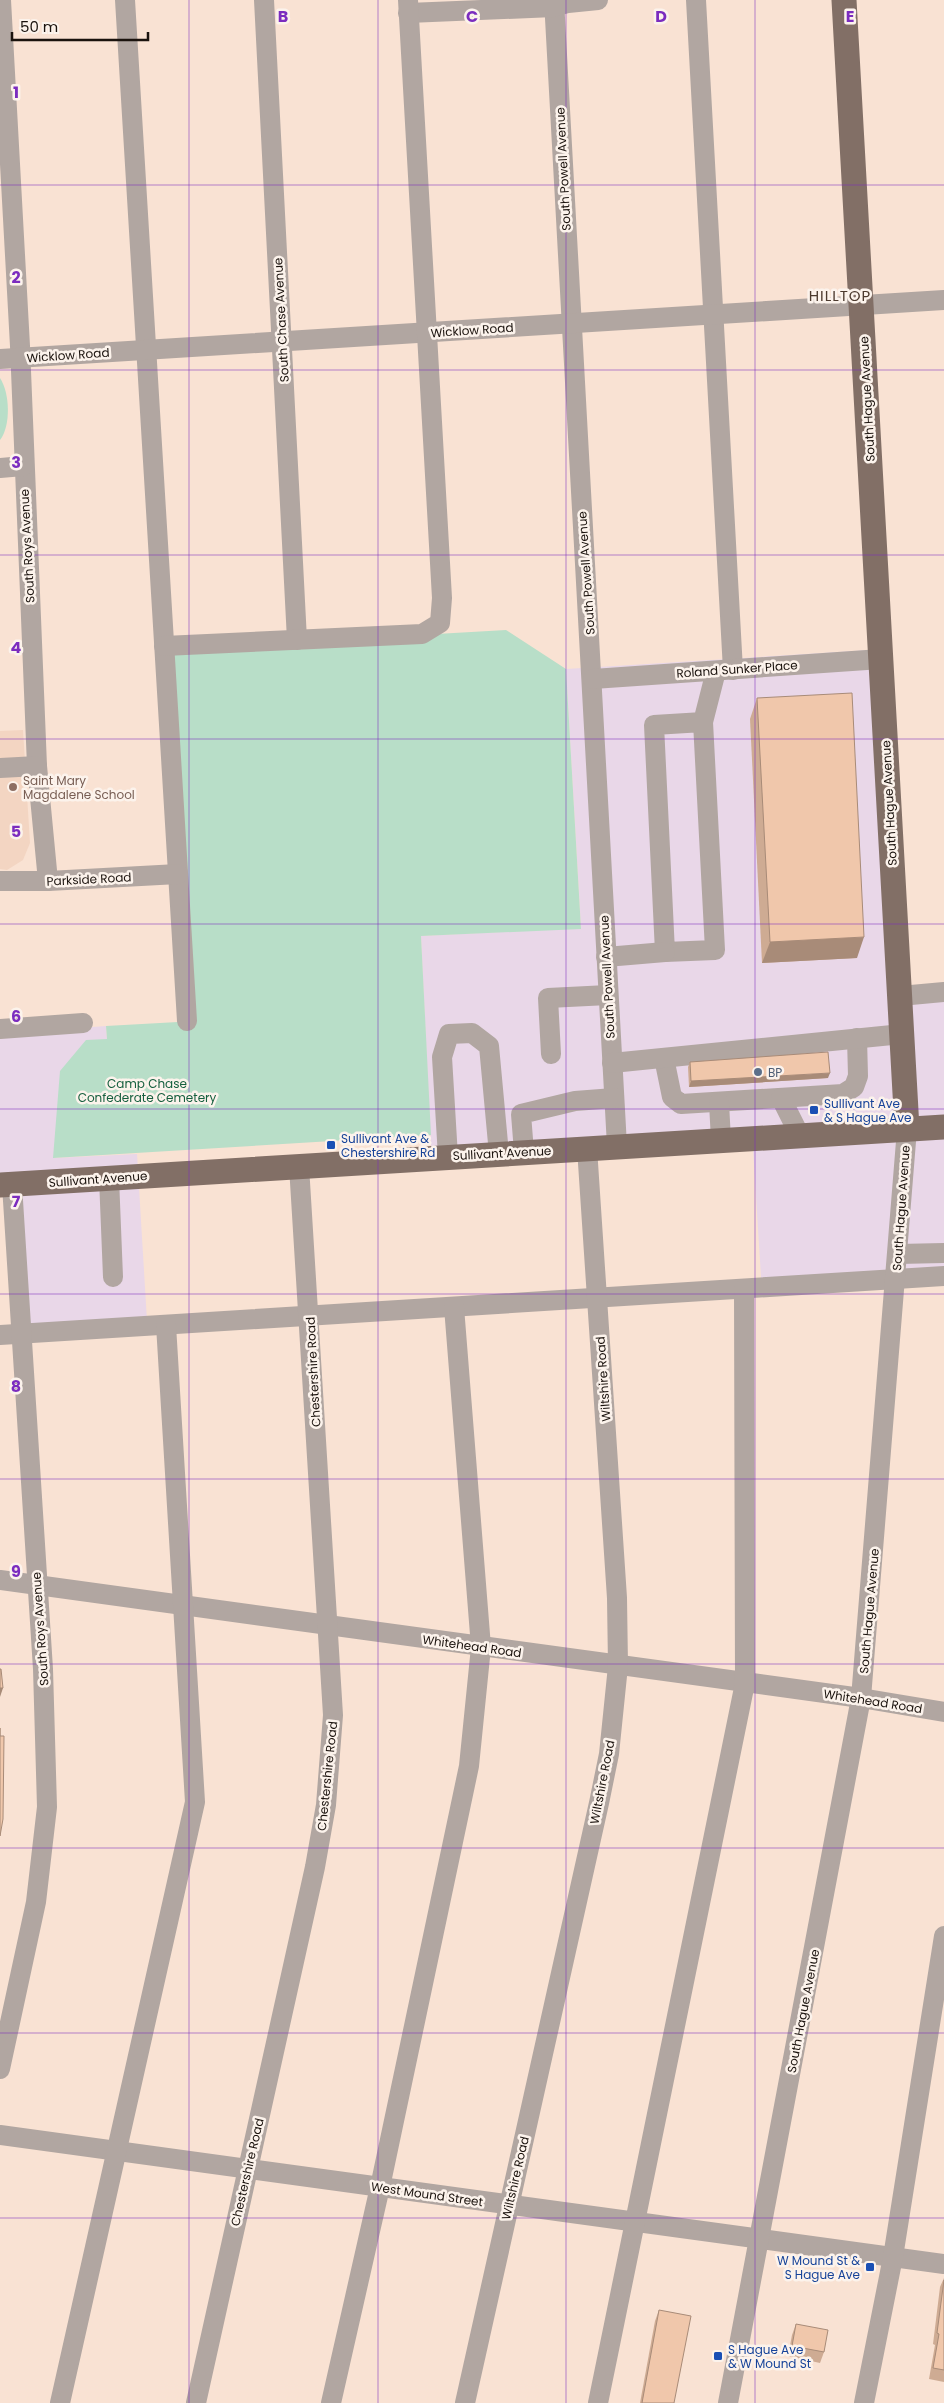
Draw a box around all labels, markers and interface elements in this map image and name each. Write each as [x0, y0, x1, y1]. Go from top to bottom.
text: B [278, 5, 288, 28]
text: C [466, 5, 478, 28]
text: D [655, 5, 667, 28]
text: E [846, 5, 854, 28]
scale bar [12, 10, 149, 42]
text: 50 m [20, 16, 58, 37]
text: 1 [13, 81, 19, 104]
street label: South Powell Avenue [551, 107, 575, 231]
street label: South Chase Avenue [269, 257, 293, 383]
text: 2 [11, 266, 21, 289]
district label: HILLTOP [809, 285, 871, 306]
street label: Wicklow Road [430, 319, 514, 341]
street label: South Hague Avenue [855, 336, 879, 462]
street label: Wicklow Road [26, 344, 110, 366]
text: 3 [11, 451, 21, 474]
street label: South Roys Avenue [16, 489, 38, 603]
street label: South Powell Avenue [573, 511, 599, 635]
text: 4 [11, 636, 22, 659]
street label: Roland Sunker Place [676, 656, 798, 682]
street label: South Hague Avenue [877, 740, 901, 866]
place label: Saint Mary Magdalene School [23, 772, 135, 803]
marker: Saint Mary Magdalene School [7, 781, 19, 793]
text: 5 [11, 820, 21, 843]
street label: Parkside Road [46, 868, 132, 890]
street label: South Powell Avenue [595, 915, 619, 1039]
text: 6 [11, 1005, 21, 1028]
place label: BP [768, 1064, 782, 1081]
marker: BP [752, 1066, 764, 1078]
park label: Camp Chase Confederate Cemetery [78, 1075, 217, 1106]
place label: Sullivant Ave & S Hague Ave [824, 1095, 911, 1126]
marker: Sullivant Ave & S Hague Ave [808, 1104, 820, 1116]
place label: Sullivant Ave & Chestershire Rd [341, 1130, 435, 1161]
marker: Sullivant Ave & Chestershire Rd [325, 1139, 337, 1151]
street label: Sullivant Avenue [452, 1142, 552, 1164]
street label: South Hague Avenue [888, 1145, 914, 1271]
street label: Sullivant Avenue [48, 1167, 148, 1191]
text: 7 [12, 1190, 21, 1213]
street label: Chestershire Road [302, 1317, 324, 1427]
street label: Wiltshire Road [592, 1336, 614, 1422]
text: 8 [11, 1375, 21, 1398]
street label: South Hague Avenue [855, 1548, 883, 1674]
text: 9 [11, 1560, 21, 1583]
street label: South Roys Avenue [28, 1572, 52, 1686]
street label: Whitehead Road [421, 1631, 523, 1661]
street label: Whitehead Road [822, 1685, 924, 1717]
street label: Chestershire Road [313, 1720, 341, 1832]
street label: Wiltshire Road [586, 1739, 618, 1825]
street label: South Hague Avenue [783, 1948, 823, 2074]
street label: Chestershire Road [226, 2116, 268, 2228]
street label: Wiltshire Road [497, 2135, 533, 2221]
street label: West Mound Street [370, 2178, 484, 2210]
place label: W Mound St & S Hague Ave [777, 2252, 860, 2283]
marker: W Mound St & S Hague Ave [864, 2261, 876, 2273]
place label: S Hague Ave & W Mound St [728, 2341, 811, 2372]
marker: S Hague Ave & W Mound St [712, 2350, 724, 2362]

